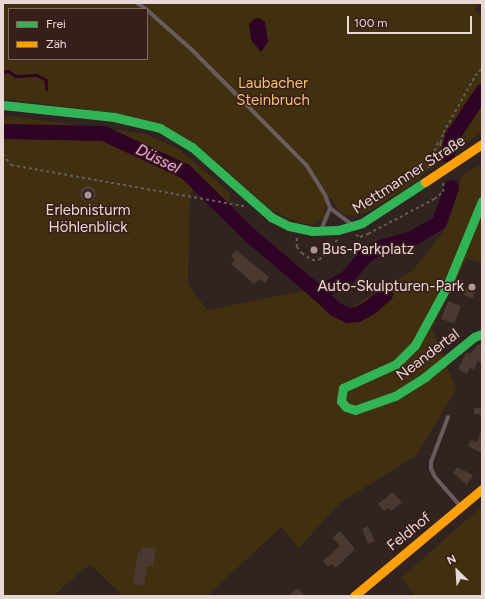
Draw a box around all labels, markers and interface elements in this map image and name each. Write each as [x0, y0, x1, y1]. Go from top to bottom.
legend [8, 8, 148, 60]
scale bar [349, 8, 474, 34]
text: 100 m [354, 16, 388, 30]
text: Frei [46, 17, 66, 31]
text: Zäh [46, 37, 67, 51]
park label: Laubacher Steinbruch [236, 74, 310, 109]
street label: Mettmanner Straße [349, 132, 469, 218]
water label: Düssel [133, 140, 183, 178]
marker: Erlebnisturm Höhlenblick [83, 190, 93, 200]
place label: Erlebnisturm Höhlenblick [46, 201, 130, 236]
place label: Bus-Parkplatz [322, 241, 414, 259]
marker: Bus-Parkplatz [309, 245, 319, 255]
place label: Auto-Skulpturen-Park [317, 278, 464, 296]
marker: Auto-Skulpturen-Park [467, 282, 477, 292]
street label: Neandertal [393, 325, 463, 385]
street label: Feldhof [384, 509, 434, 555]
north arrow [437, 551, 477, 591]
text: N [445, 552, 458, 567]

